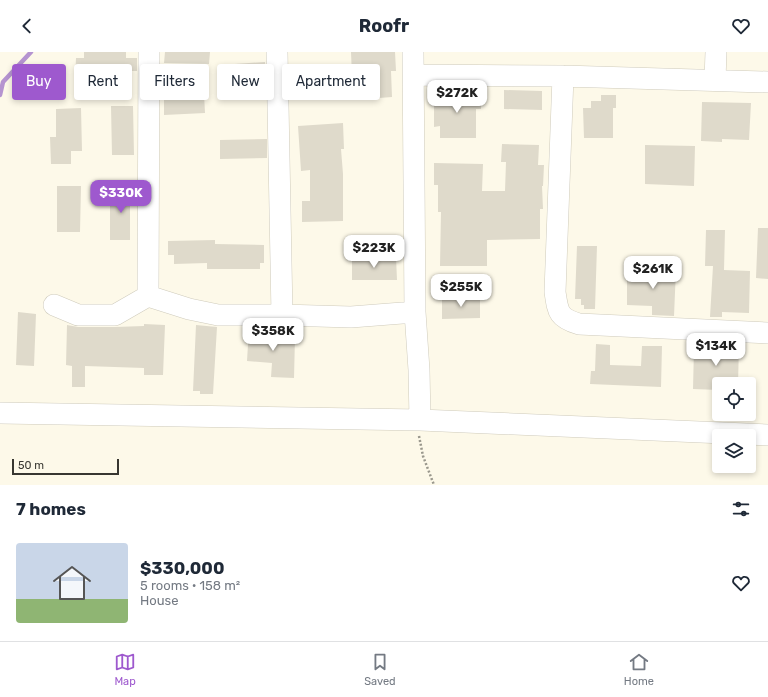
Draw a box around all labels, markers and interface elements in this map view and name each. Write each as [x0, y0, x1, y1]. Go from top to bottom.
icon: back [16, 15, 38, 37]
text: Roofr [359, 15, 409, 37]
icon: heart [730, 15, 752, 37]
chip: Buy [12, 64, 66, 100]
chip: Rent [74, 64, 132, 100]
chip: Filters [140, 64, 209, 100]
chip: New [217, 64, 274, 100]
chip: Apartment [282, 64, 380, 100]
pin: $272K [429, 80, 485, 114]
text: $272K [436, 85, 478, 100]
pin: $330K [93, 180, 149, 214]
text: $330K [99, 185, 143, 200]
pin: $223K [346, 235, 402, 269]
text: $223K [353, 240, 395, 255]
pin: $261K [625, 256, 681, 290]
text: $261K [633, 261, 673, 276]
pin: $255K [433, 274, 489, 308]
text: $255K [440, 279, 482, 294]
pin: $358K [245, 318, 301, 352]
text: $358K [251, 323, 295, 338]
pin: $134K [688, 333, 744, 367]
text: $134K [695, 338, 737, 353]
map controls [712, 377, 756, 473]
button: locate [712, 377, 756, 421]
button: layers [712, 429, 756, 473]
scale bar [12, 457, 119, 476]
text: 50 m [18, 459, 44, 472]
icon: filters [730, 498, 752, 520]
text: 7 homes [16, 499, 86, 519]
text: $330,000 [140, 558, 225, 578]
icon: home [48, 559, 96, 607]
icon: heart [730, 572, 752, 594]
text: 5 rooms · 158 m² [140, 578, 240, 593]
text: House [140, 593, 178, 608]
tab: Map [114, 651, 136, 688]
tab: Saved [364, 651, 396, 688]
tab: Home [624, 651, 654, 688]

